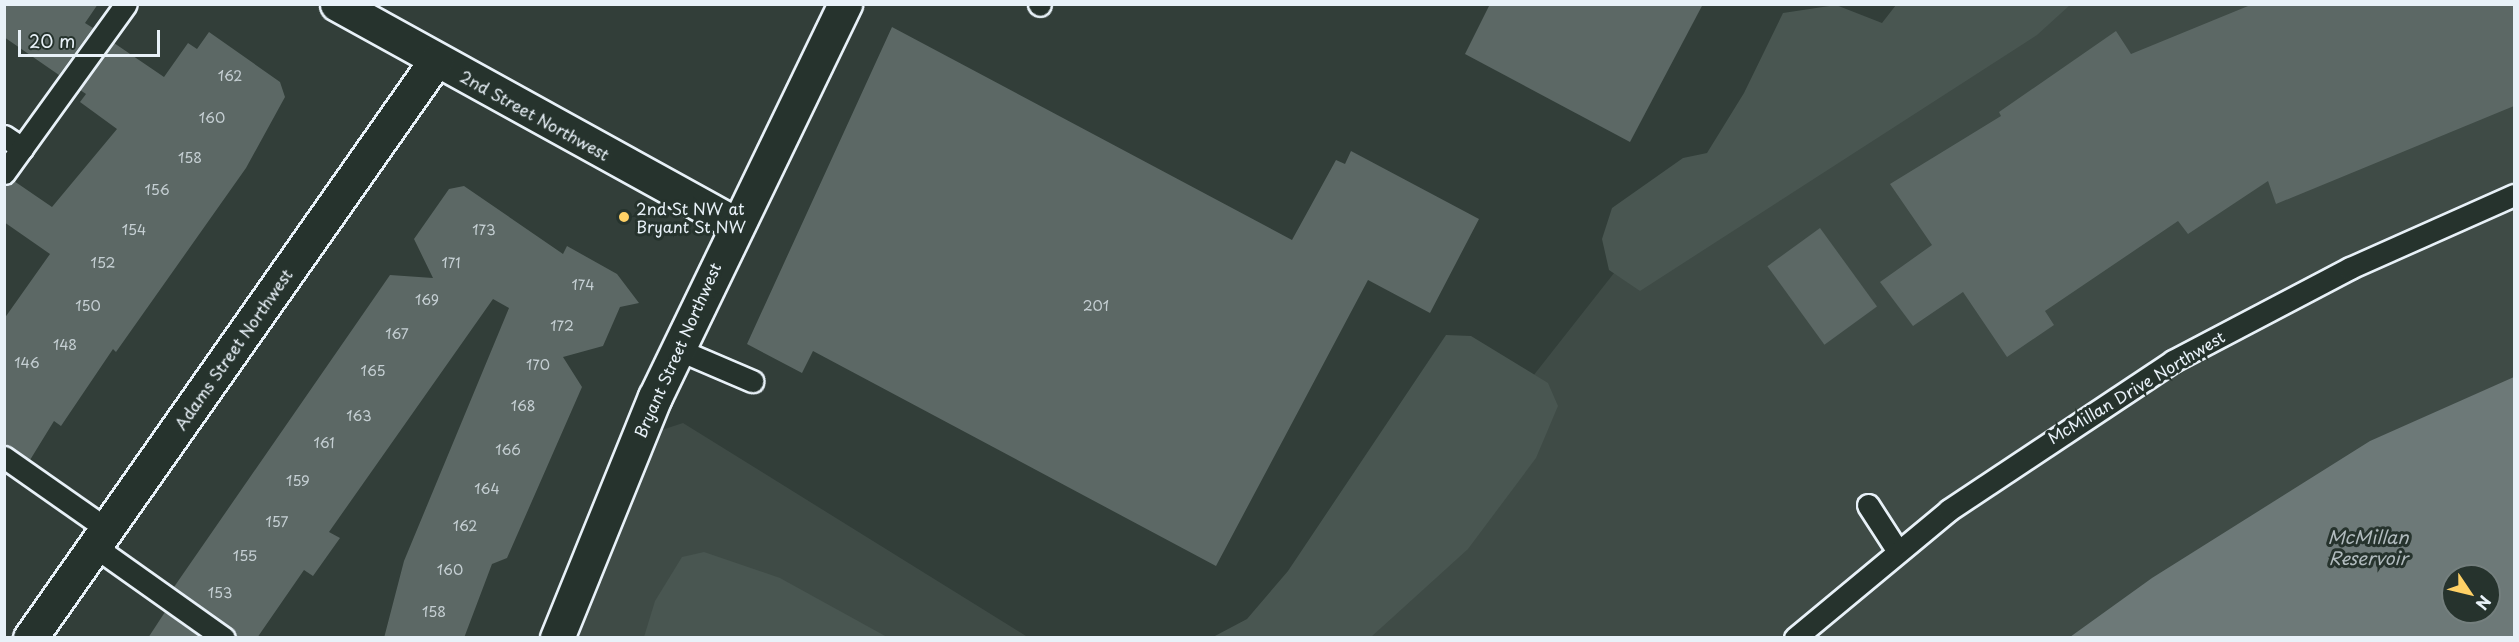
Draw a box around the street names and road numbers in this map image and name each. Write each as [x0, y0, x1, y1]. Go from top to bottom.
street label: 2nd Street Northwest [457, 66, 613, 164]
street label: Bryant Street Northwest [630, 259, 724, 441]
street label: Adams Street Northwest [170, 265, 296, 433]
street label: McMillan Drive Northwest [2044, 327, 2228, 447]

